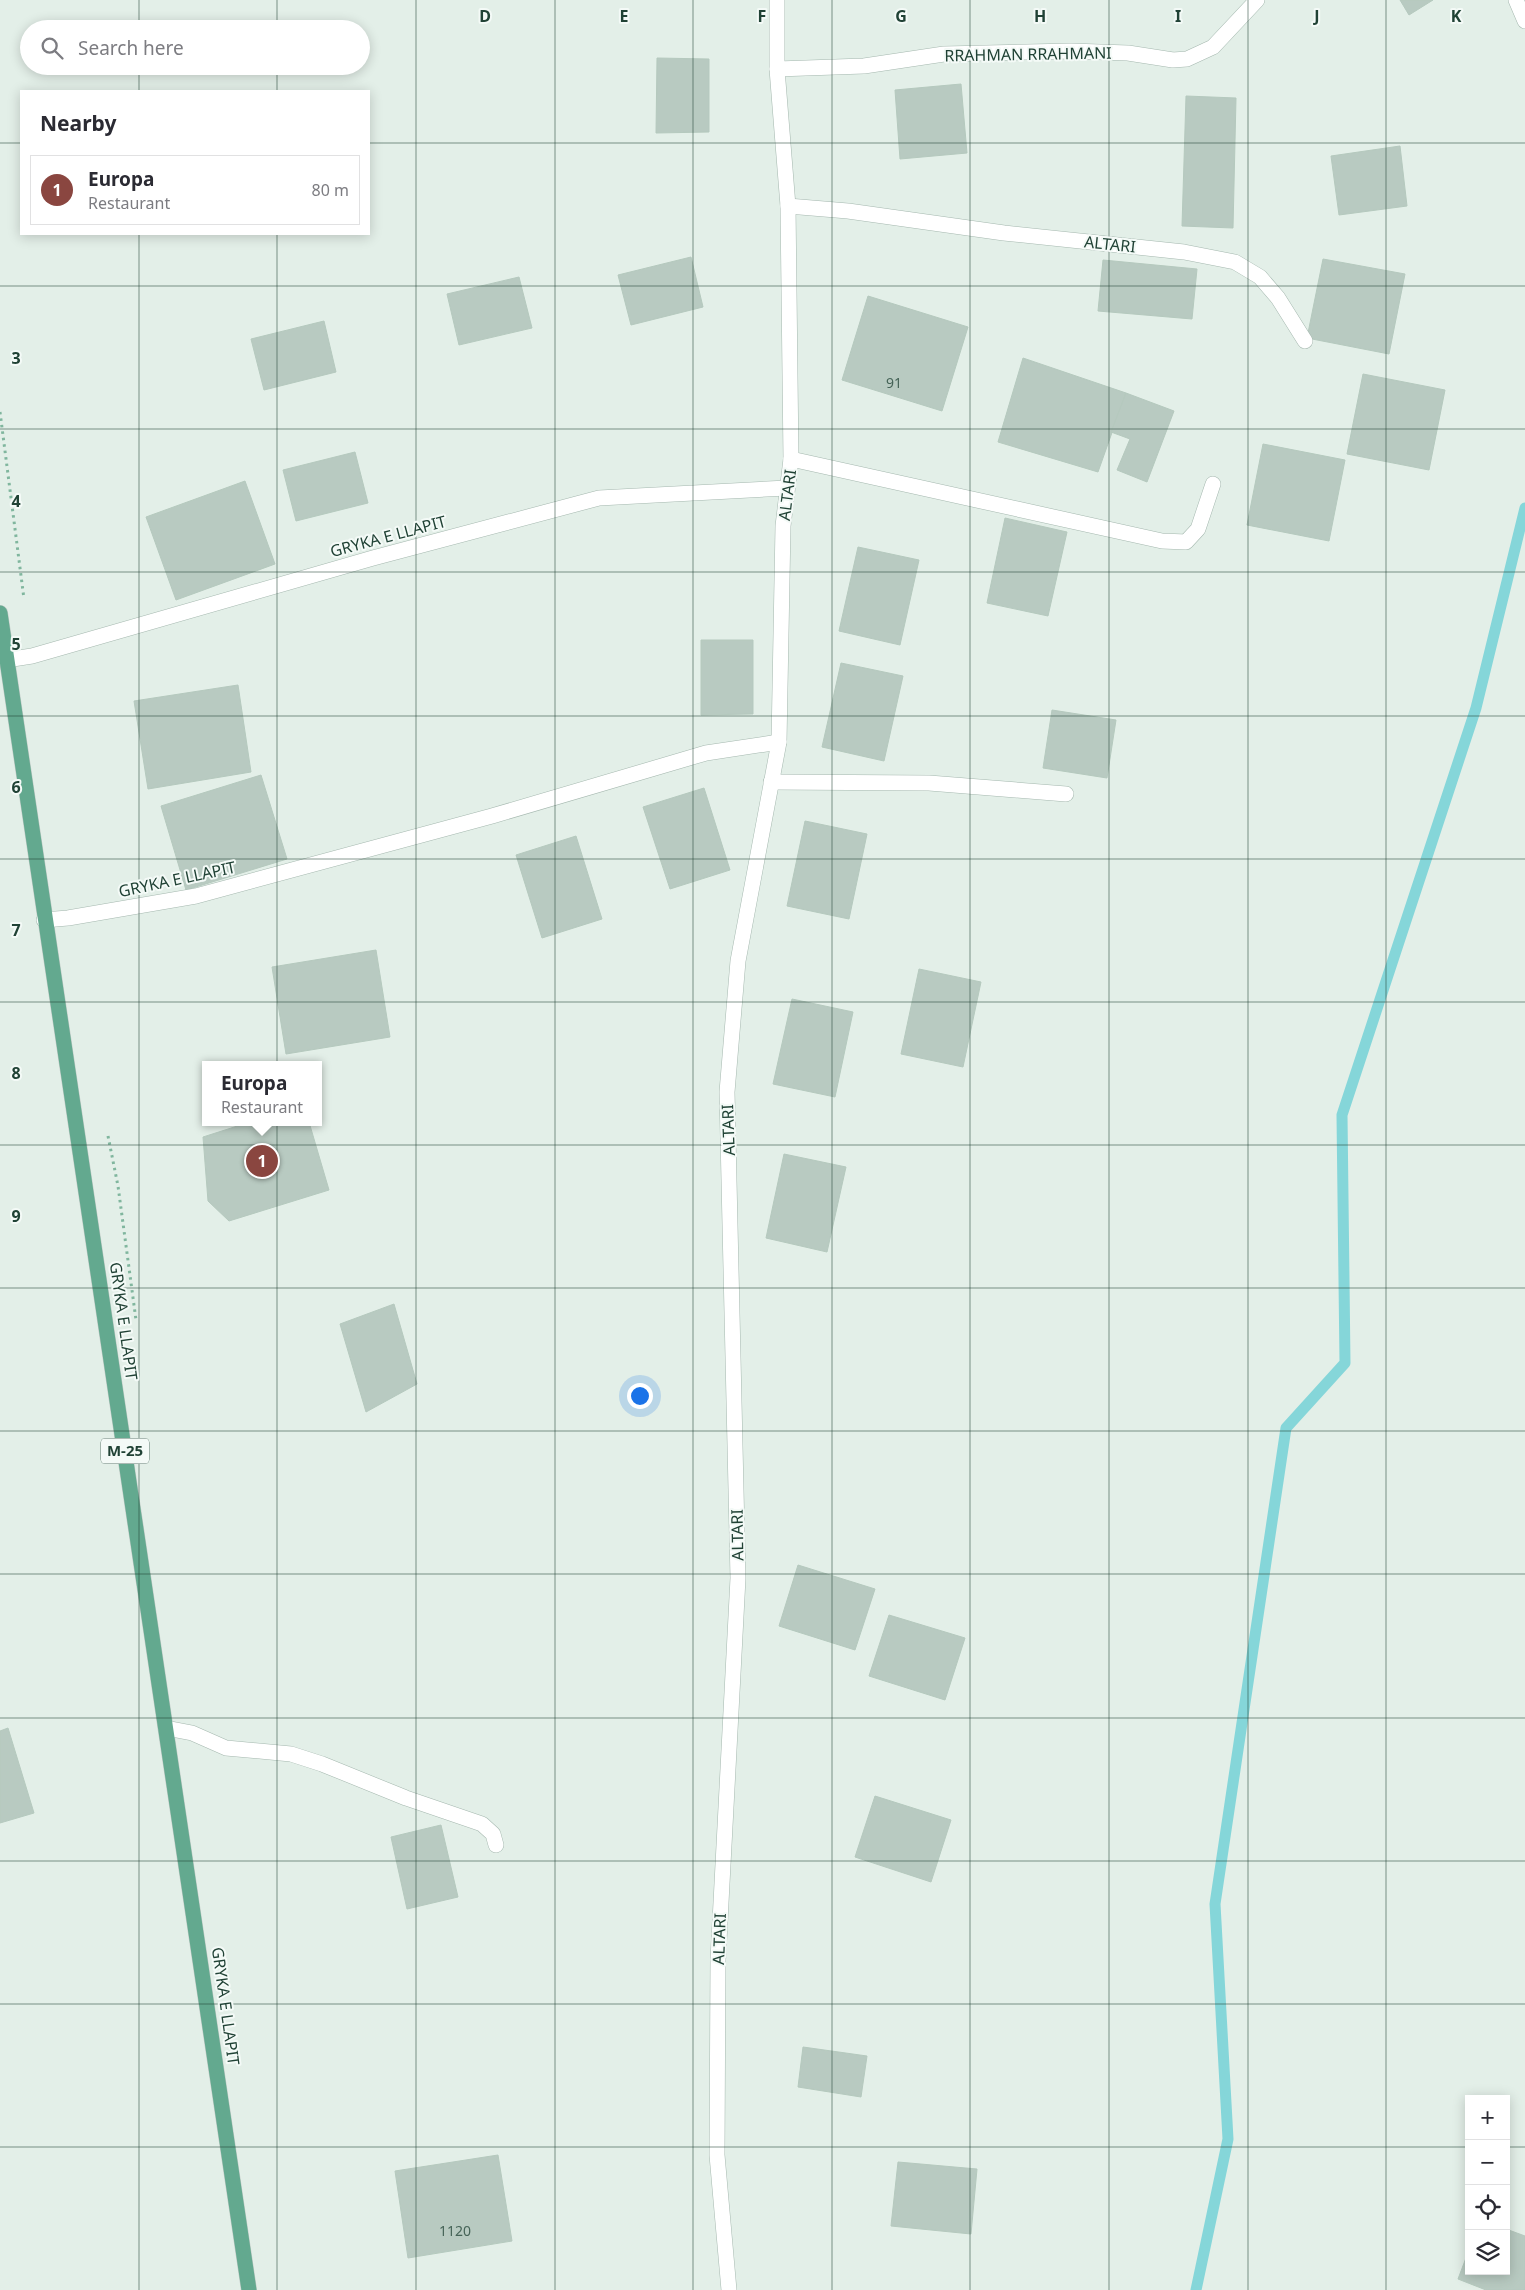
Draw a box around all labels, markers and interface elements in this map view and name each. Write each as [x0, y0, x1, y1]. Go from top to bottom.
text: D [479, 5, 491, 27]
text: E [620, 5, 629, 27]
text: F [758, 5, 766, 27]
text: G [895, 5, 907, 27]
text: H [1034, 5, 1046, 27]
text: I [1175, 5, 1181, 27]
text: J [1312, 5, 1320, 27]
text: K [1451, 5, 1462, 27]
search box [20, 20, 370, 75]
icon: search [38, 34, 66, 62]
text: Search here [78, 35, 184, 61]
street label: RRAHMAN RRAHMANI [944, 42, 1112, 66]
text: Nearby [40, 109, 116, 137]
text: Europa [88, 166, 154, 192]
text: 1 [52, 179, 62, 201]
text: 80 m [312, 179, 349, 201]
text: Restaurant [88, 192, 170, 214]
street label: ALTARI [1083, 230, 1137, 258]
text: 3 [11, 347, 21, 369]
house number: 91 [886, 373, 902, 392]
street label: ALTARI [773, 468, 801, 522]
text: 4 [11, 490, 21, 512]
street label: GRYKA E LLAPIT [328, 510, 448, 562]
text: 5 [11, 633, 21, 655]
text: 6 [11, 776, 21, 798]
street label: GRYKA E LLAPIT [117, 856, 238, 902]
text: 7 [11, 919, 21, 941]
popup [202, 1061, 322, 1126]
text: 8 [11, 1062, 21, 1084]
text: Europa [221, 1070, 287, 1096]
text: Restaurant [221, 1096, 303, 1118]
street label: ALTARI [716, 1104, 740, 1156]
pin: 1 [246, 1142, 278, 1180]
text: 9 [11, 1205, 21, 1227]
street label: GRYKA E LLAPIT [105, 1261, 143, 1382]
your location [627, 1383, 653, 1409]
road number: M-25 [101, 1438, 149, 1464]
street label: ALTARI [726, 1509, 748, 1561]
street label: ALTARI [707, 1913, 731, 1965]
street label: GRYKA E LLAPIT [207, 1946, 245, 2067]
map controls [1465, 2095, 1510, 2275]
button: + [1465, 2095, 1510, 2140]
button: − [1465, 2140, 1510, 2185]
button: locate [1465, 2185, 1510, 2230]
house number: 1120 [439, 2221, 471, 2240]
button: layers [1465, 2230, 1510, 2275]

